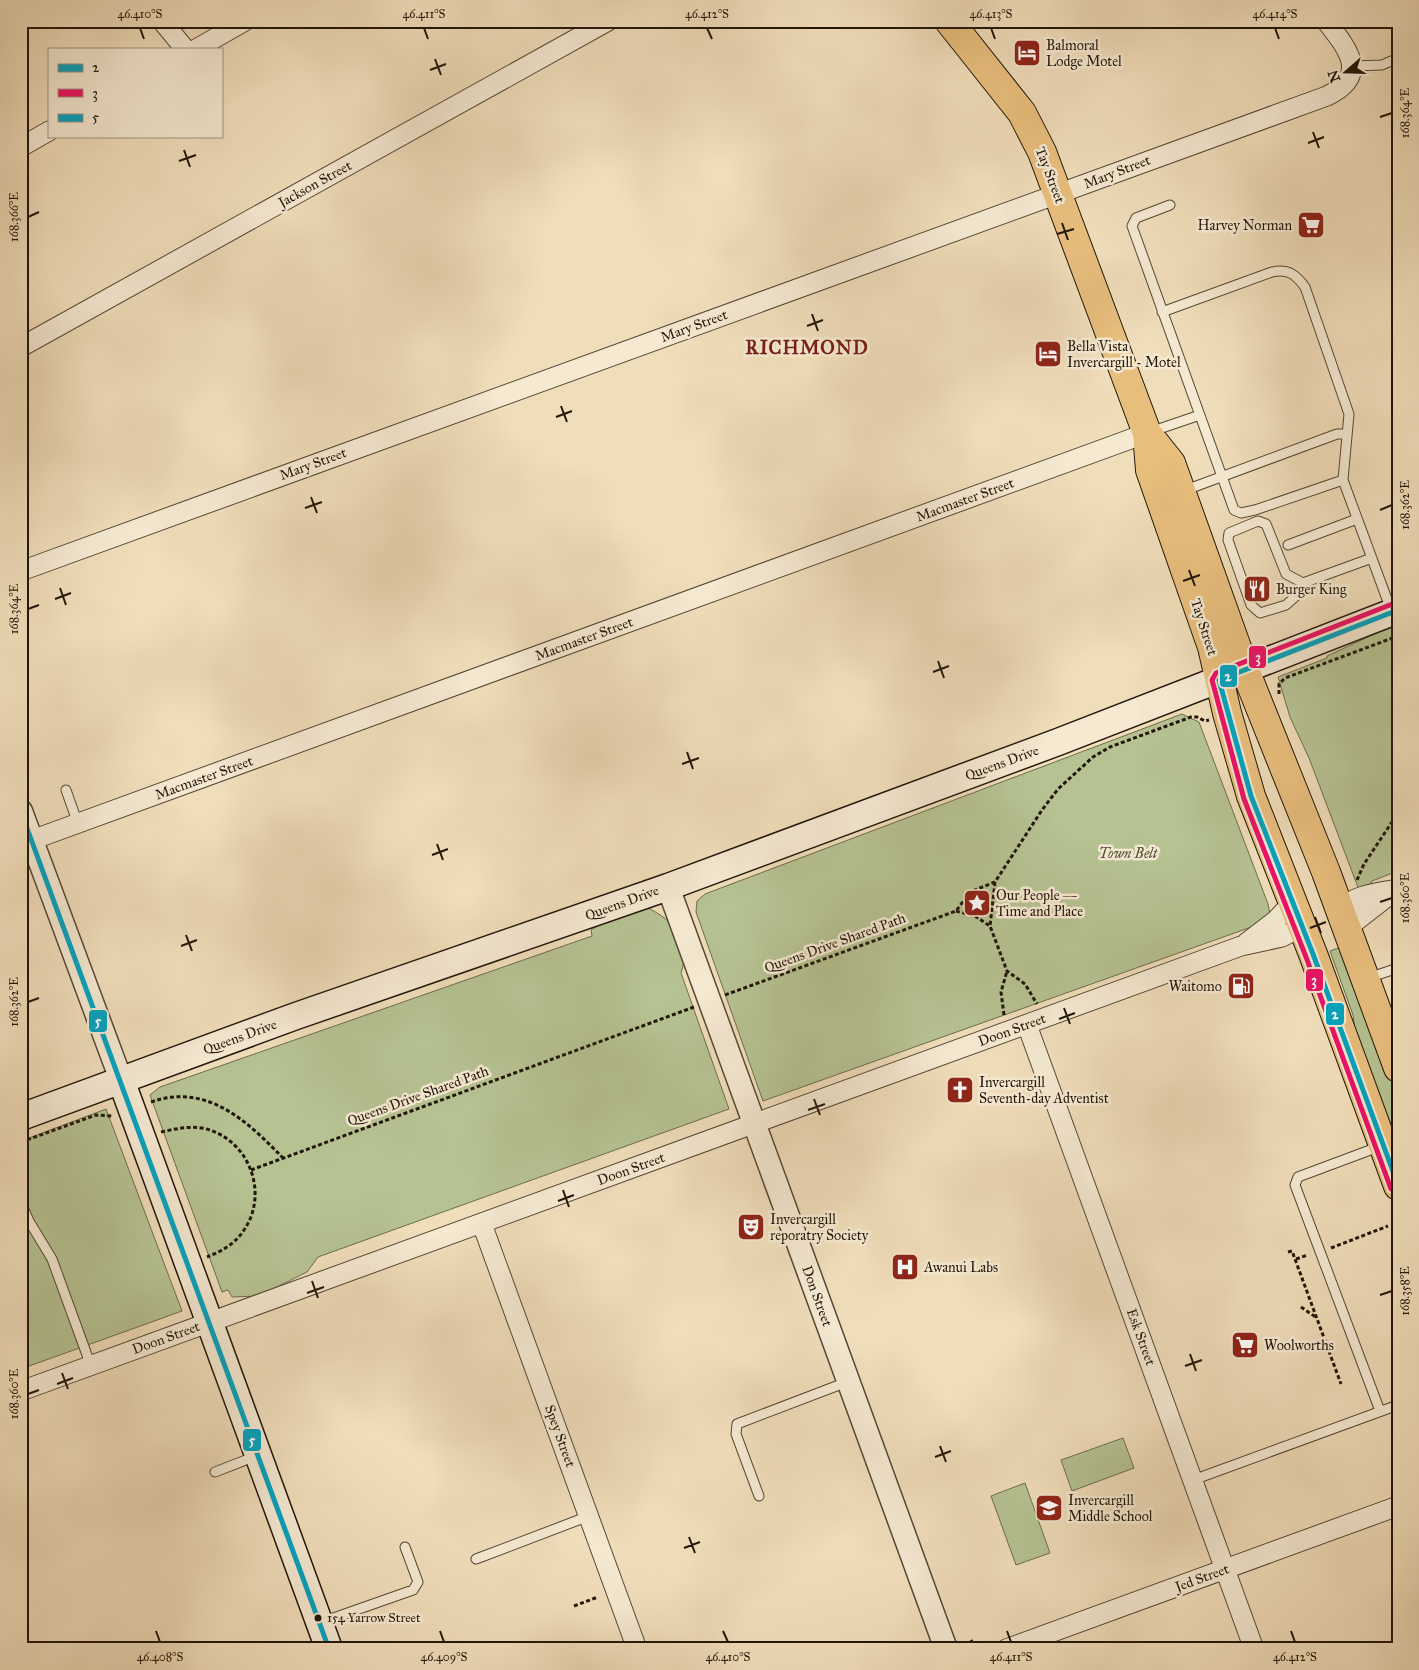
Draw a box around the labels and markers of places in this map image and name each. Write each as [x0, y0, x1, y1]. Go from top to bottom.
place label: Balmoral Lodge Motel [1046, 37, 1122, 70]
hotel icon: Balmoral Lodge Motel [1012, 38, 1042, 68]
supermarket icon: Harvey Norman [1296, 210, 1326, 240]
place label: Harvey Norman [1197, 217, 1292, 234]
place label: Bella Vista Invercargill - Motel [1067, 338, 1181, 371]
hotel icon: Bella Vista Invercargill - Motel [1033, 339, 1063, 369]
restaurant icon: Burger King [1242, 574, 1272, 604]
place label: Burger King [1276, 581, 1347, 598]
place label: Our People — Time and Place [996, 887, 1083, 920]
place icon: Our People — Time and Place [962, 888, 992, 918]
fuel station icon: Waitomo [1226, 971, 1256, 1001]
place label: Waitomo [1169, 978, 1222, 995]
place label: Invercargill Seventh-day Adventist [979, 1074, 1109, 1107]
church icon: Invercargill Seventh-day Adventist [945, 1075, 975, 1105]
place label: Invercargill reporatry Society [770, 1211, 869, 1244]
theatre icon: Invercargill reporatry Society [736, 1212, 766, 1242]
hospital icon: Awanui Labs [890, 1252, 920, 1282]
place label: Awanui Labs [923, 1259, 998, 1276]
supermarket icon: Woolworths [1230, 1330, 1260, 1360]
place label: Woolworths [1264, 1337, 1334, 1354]
place label: Invercargill Middle School [1068, 1492, 1153, 1525]
school or university icon: Invercargill Middle School [1034, 1493, 1064, 1523]
place label: 154 Yarrow Street [327, 1610, 421, 1626]
marker: 154 Yarrow Street [313, 1613, 323, 1623]

